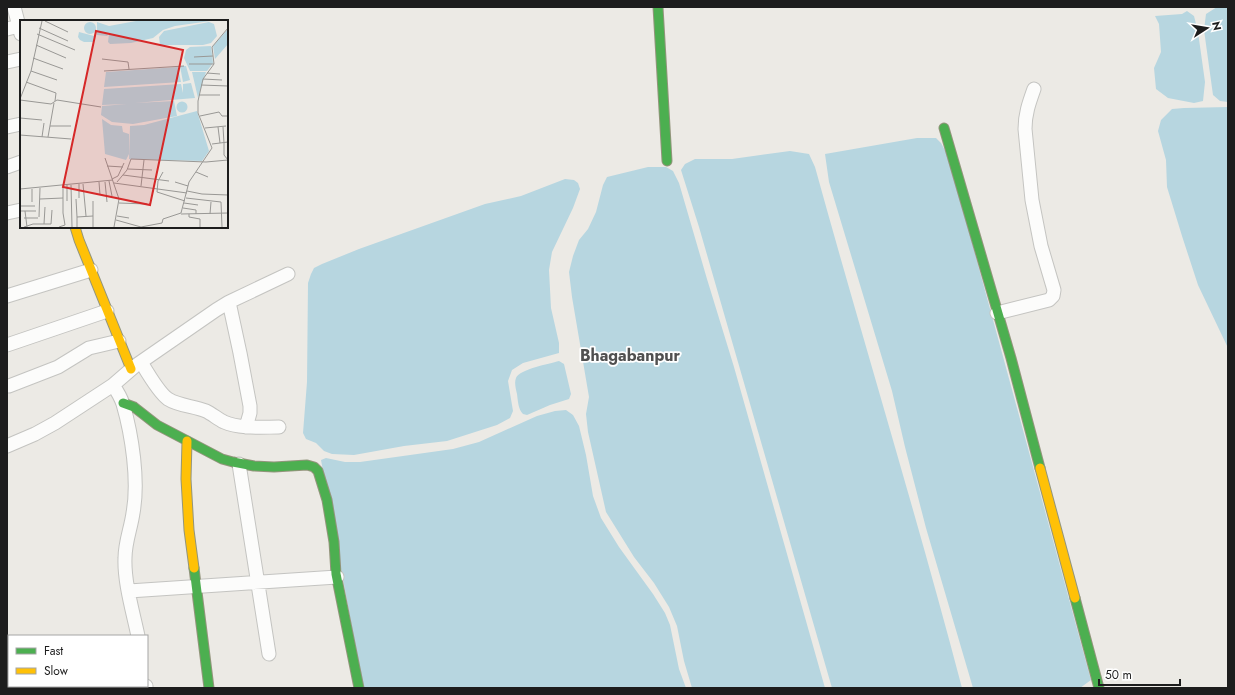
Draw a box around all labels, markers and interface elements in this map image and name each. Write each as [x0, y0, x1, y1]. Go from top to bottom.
north arrow [1187, 8, 1227, 48]
inset map [20, 20, 228, 228]
text: N [1208, 20, 1226, 32]
district label: Bhagabanpur [580, 344, 680, 367]
legend [8, 635, 148, 687]
text: Fast [44, 642, 63, 660]
scale bar [1099, 661, 1180, 687]
text: Slow [44, 662, 69, 680]
text: 50 m [1105, 666, 1132, 684]

